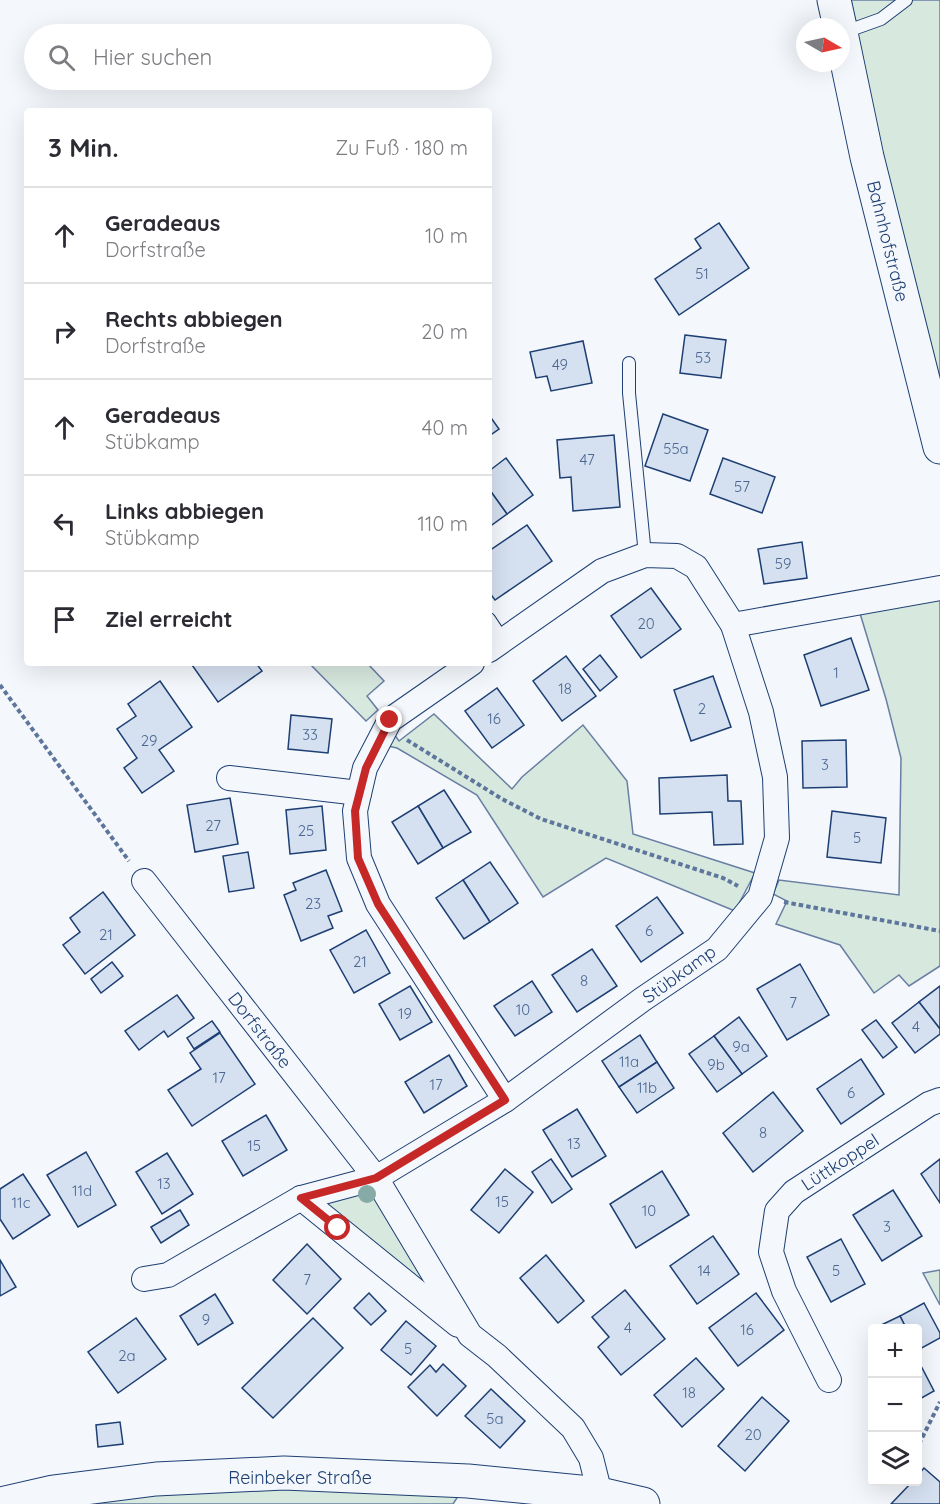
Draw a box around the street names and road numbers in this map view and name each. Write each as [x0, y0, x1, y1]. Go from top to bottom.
street label: Bahnhofstraße [862, 178, 914, 304]
street label: Stübkamp [638, 940, 720, 1008]
street label: Dorfstraße [223, 987, 297, 1073]
street label: Lüttkoppel [797, 1128, 883, 1196]
street label: Reinbeker Straße [228, 1466, 372, 1489]

